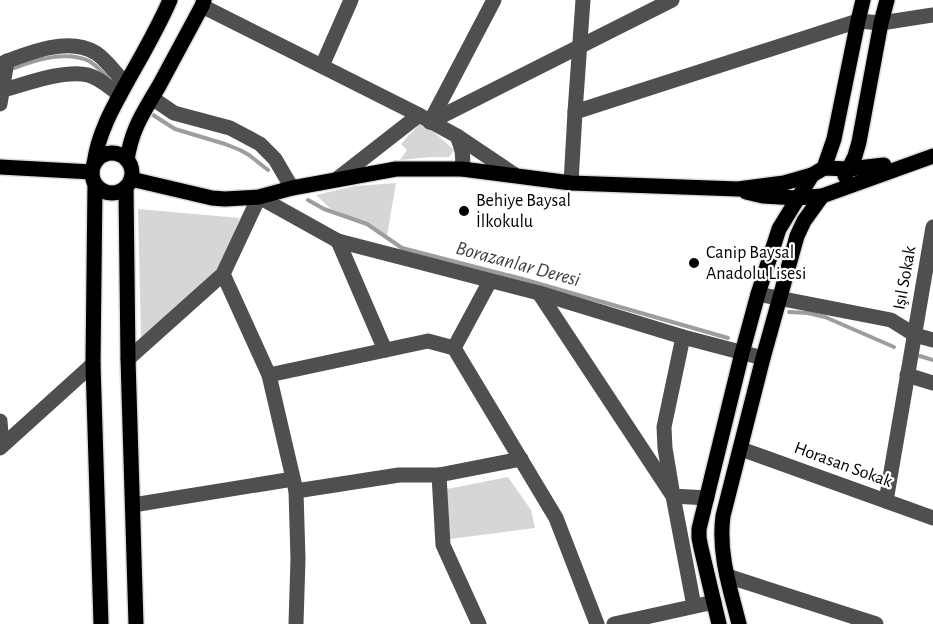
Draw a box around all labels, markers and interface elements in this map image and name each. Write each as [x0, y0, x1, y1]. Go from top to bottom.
place label: Behiye Baysal İlkokulu [476, 192, 571, 231]
marker: Behiye Baysal İlkokulu [457, 204, 471, 218]
water label: Borazanlar Deresi [454, 238, 582, 290]
place label: Canip Baysal Anadolu Lisesi [706, 244, 806, 283]
street label: Işıl Sokak [891, 244, 920, 311]
marker: Canip Baysal Anadolu Lisesi [687, 256, 701, 270]
street label: Horasan Sokak [792, 439, 895, 491]

